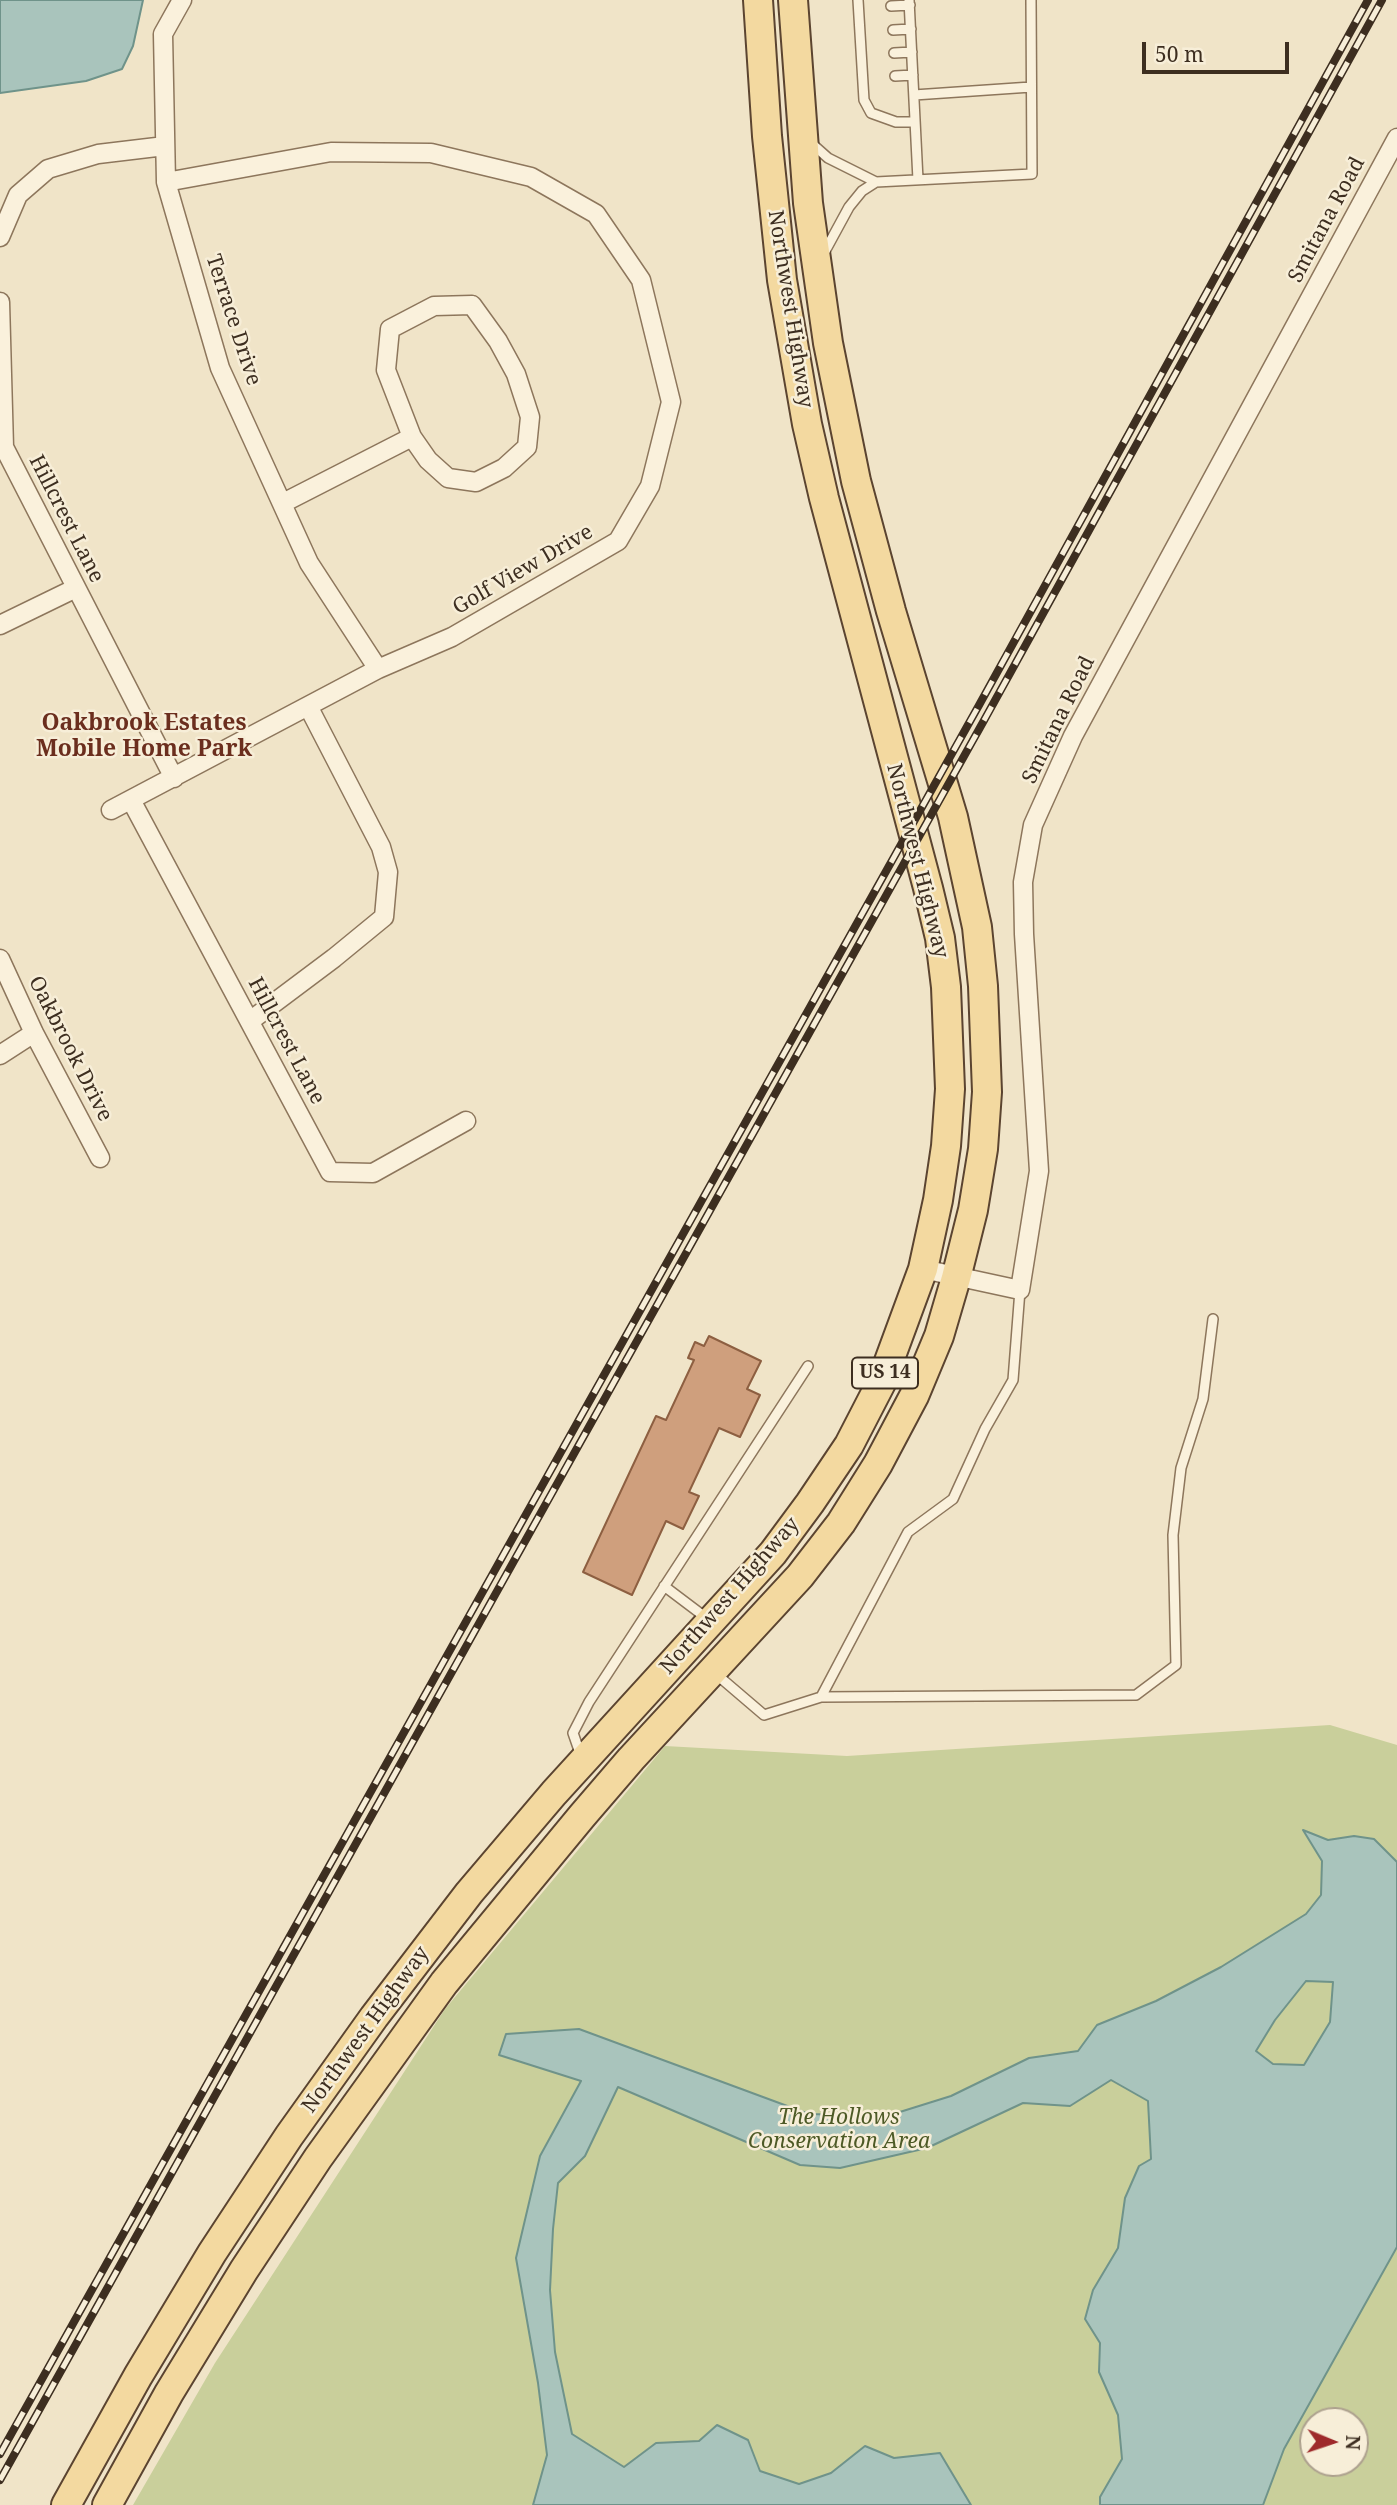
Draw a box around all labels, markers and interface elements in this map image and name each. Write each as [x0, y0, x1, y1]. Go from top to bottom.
scale bar [1145, 28, 1292, 72]
text: 50 m [1155, 40, 1204, 68]
street label: Smitana Road [1283, 153, 1371, 287]
street label: Northwest Highway [762, 208, 818, 410]
street label: Terrace Drive [200, 251, 266, 389]
street label: Hillcrest Lane [23, 451, 109, 587]
street label: Golf View Drive [448, 520, 598, 620]
street label: Smitana Road [1017, 652, 1101, 788]
district label: Oakbrook Estates Mobile Home Park [36, 709, 252, 763]
street label: Northwest Highway [881, 761, 953, 961]
street label: Oakbrook Drive [23, 972, 117, 1126]
street label: Hillcrest Lane [242, 973, 330, 1109]
road number: US 14 [852, 1358, 918, 1388]
street label: Northwest Highway [655, 1512, 805, 1680]
street label: Northwest Highway [297, 1942, 435, 2118]
park label: The Hollows Conservation Area [748, 2105, 930, 2155]
north arrow [1299, 2407, 1369, 2477]
text: N [1340, 2435, 1366, 2451]

